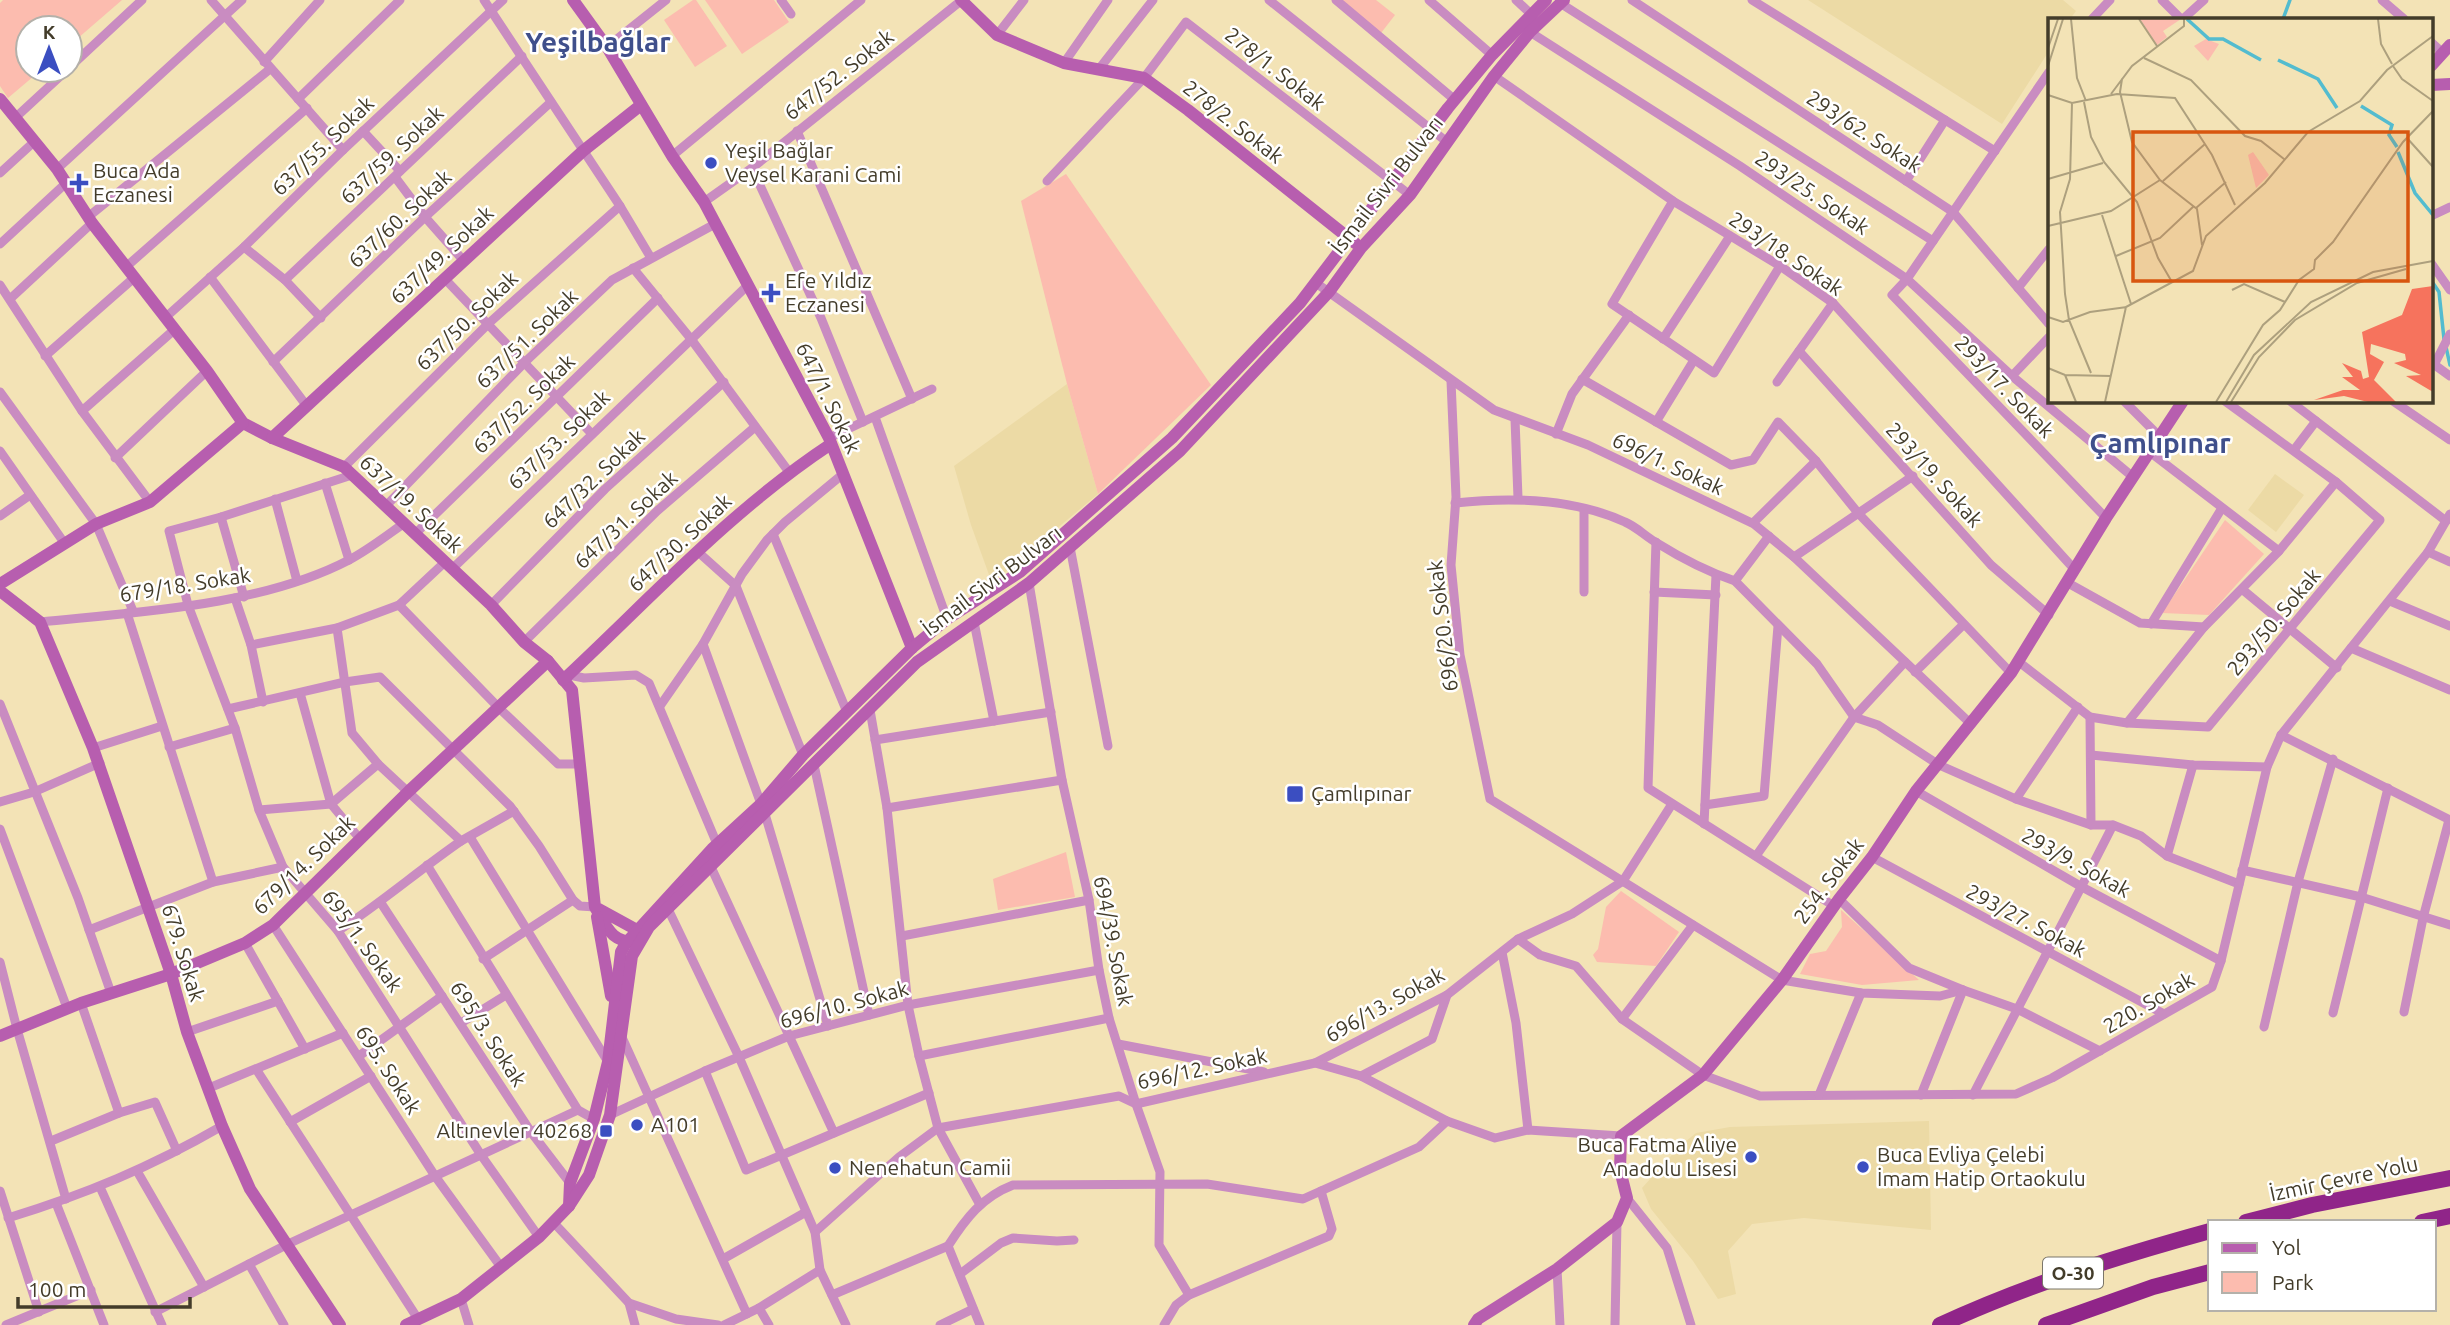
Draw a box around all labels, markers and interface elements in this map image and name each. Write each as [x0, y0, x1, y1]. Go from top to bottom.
north arrow [14, 14, 84, 84]
inset map [2048, 18, 2432, 402]
text: K [43, 21, 56, 43]
street label: 278/1. Sokak [1221, 22, 1331, 115]
street label: 647/52. Sokak [779, 24, 898, 124]
district label: Yeşilbağlar [525, 26, 671, 58]
street label: 278/2. Sokak [1179, 75, 1289, 168]
street label: 293/62. Sokak [1803, 85, 1927, 177]
street label: 637/55. Sokak [266, 90, 378, 200]
street label: 637/59. Sokak [335, 100, 448, 208]
street label: İsmail Sivri Bulvarı [1325, 111, 1447, 258]
place label: Yeşil Bağlar Veysel Karani Cami [725, 138, 901, 186]
street label: 293/25. Sokak [1751, 145, 1874, 239]
marker: Yeşil Bağlar Veysel Karani Cami [703, 155, 719, 171]
place label: Buca Ada Eczanesi [93, 158, 180, 206]
street label: 637/60. Sokak [343, 164, 456, 272]
marker: Buca Ada Eczanesi [71, 175, 87, 191]
street label: 637/49. Sokak [385, 200, 498, 308]
street label: 293/18. Sokak [1725, 206, 1848, 300]
street label: 637/50. Sokak [410, 265, 522, 375]
place label: Efe Yıldız Eczanesi [785, 268, 872, 316]
street label: 637/51. Sokak [470, 283, 582, 393]
marker: Efe Yıldız Eczanesi [763, 285, 779, 301]
street label: 293/17. Sokak [1950, 330, 2060, 442]
street label: 647/1. Sokak [792, 338, 866, 457]
street label: 637/52. Sokak [467, 348, 579, 458]
street label: 637/53. Sokak [502, 384, 614, 494]
street label: 293/19. Sokak [1882, 417, 1988, 532]
street label: 647/32. Sokak [537, 423, 649, 533]
street label: 696/1. Sokak [1609, 427, 1728, 500]
district label: Çamlıpınar [2089, 427, 2231, 459]
street label: 637/19. Sokak [355, 449, 468, 557]
street label: 647/31. Sokak [569, 465, 682, 573]
street label: 647/30. Sokak [623, 488, 736, 596]
street label: İsmail Sivri Bulvarı [917, 520, 1066, 640]
street label: 696/20. Sokak [1422, 559, 1462, 693]
street label: 679/18. Sokak [118, 562, 252, 606]
street label: 293/50. Sokak [2222, 563, 2325, 680]
place label: Çamlıpınar [1311, 781, 1412, 805]
marker: Çamlıpınar [1285, 784, 1305, 804]
street label: 679/14. Sokak [247, 809, 359, 919]
street label: 293/9. Sokak [2018, 822, 2135, 902]
street label: 254. Sokak [1788, 833, 1868, 928]
street label: 694/39. Sokak [1090, 874, 1138, 1008]
street label: 293/27. Sokak [1962, 878, 2091, 962]
street label: 695/1. Sokak [318, 885, 408, 996]
street label: 679. Sokak [158, 901, 210, 1005]
street label: 696/13. Sokak [1321, 961, 1448, 1047]
street label: 220. Sokak [2099, 966, 2198, 1038]
street label: 696/10. Sokak [777, 975, 911, 1033]
street label: 695/3. Sokak [446, 976, 532, 1091]
street label: 695. Sokak [351, 1021, 427, 1119]
street label: 696/12. Sokak [1135, 1042, 1269, 1094]
place label: A101 [651, 1112, 700, 1136]
marker: A101 [629, 1117, 645, 1133]
place label: Altınevler 40268 [437, 1118, 592, 1142]
marker: Altınevler 40268 [598, 1123, 614, 1139]
place label: Buca Fatma Aliye Anadolu Lisesi [1577, 1132, 1737, 1180]
place label: Buca Evliya Çelebi İmam Hatip Ortaokulu [1877, 1142, 2086, 1190]
marker: Buca Fatma Aliye Anadolu Lisesi [1743, 1149, 1759, 1165]
street label: İzmir Çevre Yolu [2267, 1151, 2420, 1205]
place label: Nenehatun Camii [849, 1155, 1011, 1179]
marker: Buca Evliya Çelebi İmam Hatip Ortaokulu [1855, 1159, 1871, 1175]
marker: Nenehatun Camii [827, 1160, 843, 1176]
legend [2208, 1220, 2436, 1311]
text: Yol [2272, 1235, 2301, 1259]
road number: O-30 [2043, 1258, 2103, 1288]
scale bar [18, 1266, 189, 1310]
text: Park [2272, 1270, 2314, 1294]
text: 100 m [28, 1277, 86, 1301]

